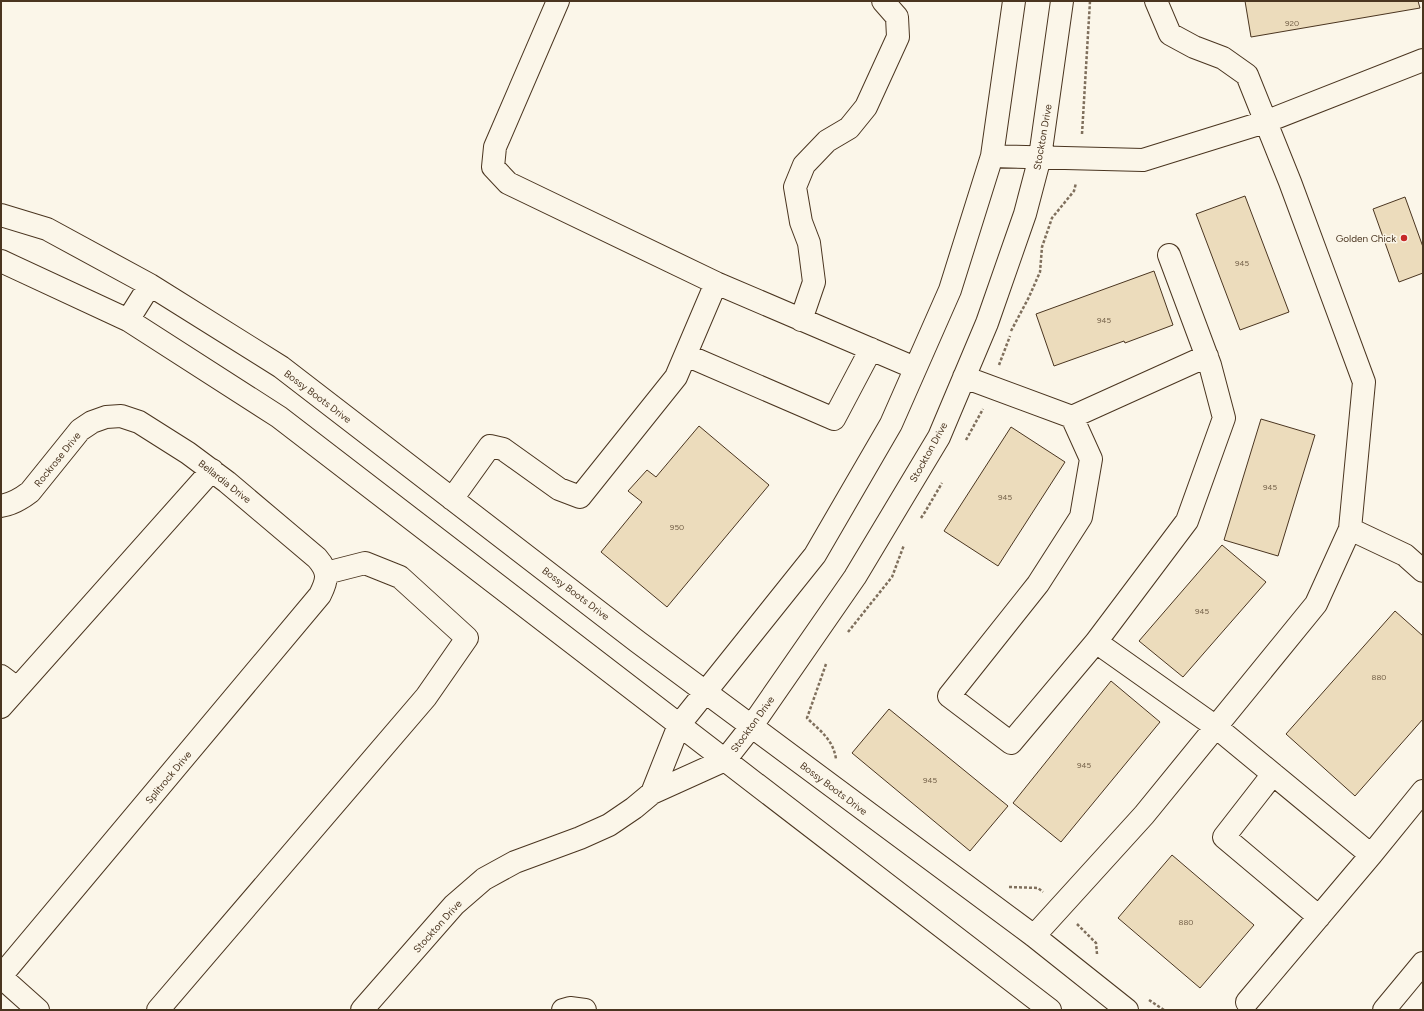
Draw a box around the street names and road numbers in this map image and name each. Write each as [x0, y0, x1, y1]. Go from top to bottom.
street label: Stockton Drive [1030, 103, 1055, 171]
street label: Bossy Boots Drive [282, 367, 354, 426]
street label: Stockton Drive [907, 419, 951, 485]
street label: Rockrose Drive [31, 429, 84, 490]
street label: Bellardia Drive [196, 457, 254, 506]
street label: Bossy Boots Drive [540, 564, 612, 623]
street label: Stockton Drive [728, 693, 778, 755]
street label: Splitrock Drive [142, 748, 195, 807]
street label: Bossy Boots Drive [798, 759, 870, 818]
street label: Stockton Drive [410, 897, 465, 955]

